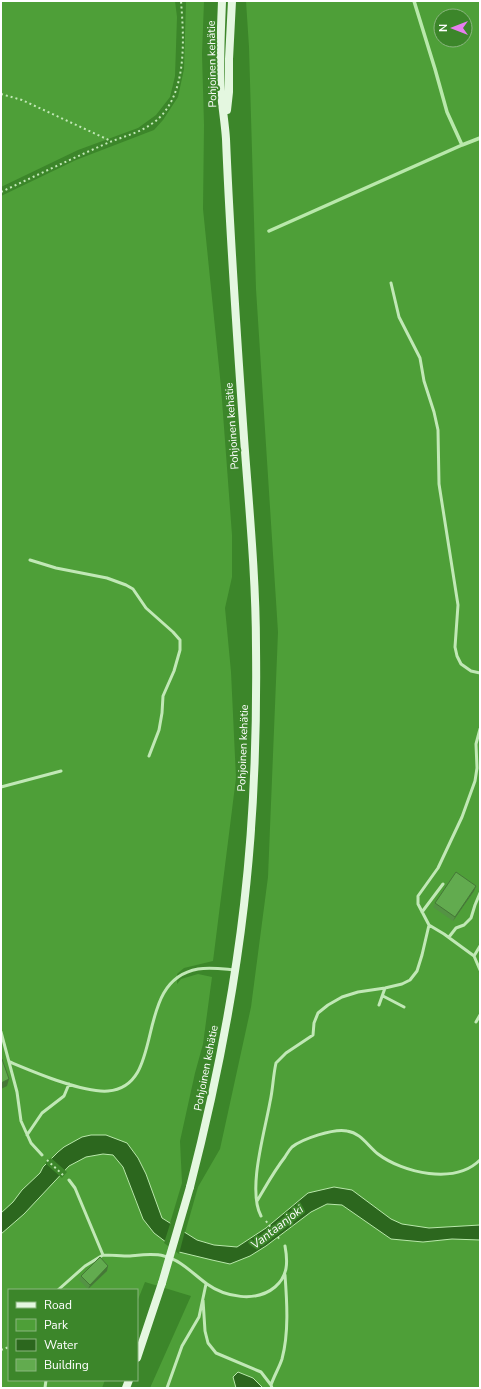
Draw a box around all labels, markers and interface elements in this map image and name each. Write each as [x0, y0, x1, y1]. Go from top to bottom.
north arrow [433, 8, 473, 48]
street label: Pohjoinen kehätie [204, 20, 220, 108]
text: N [436, 24, 451, 32]
street label: Pohjoinen kehätie [221, 382, 243, 470]
street label: Pohjoinen kehätie [234, 704, 252, 792]
street label: Pohjoinen kehätie [190, 1024, 222, 1112]
water label: Vantaanjoki [247, 1201, 307, 1253]
legend [8, 1289, 138, 1381]
text: Road [44, 1297, 72, 1313]
text: Park [44, 1317, 69, 1333]
text: Water [44, 1337, 78, 1353]
text: Building [44, 1357, 89, 1373]

